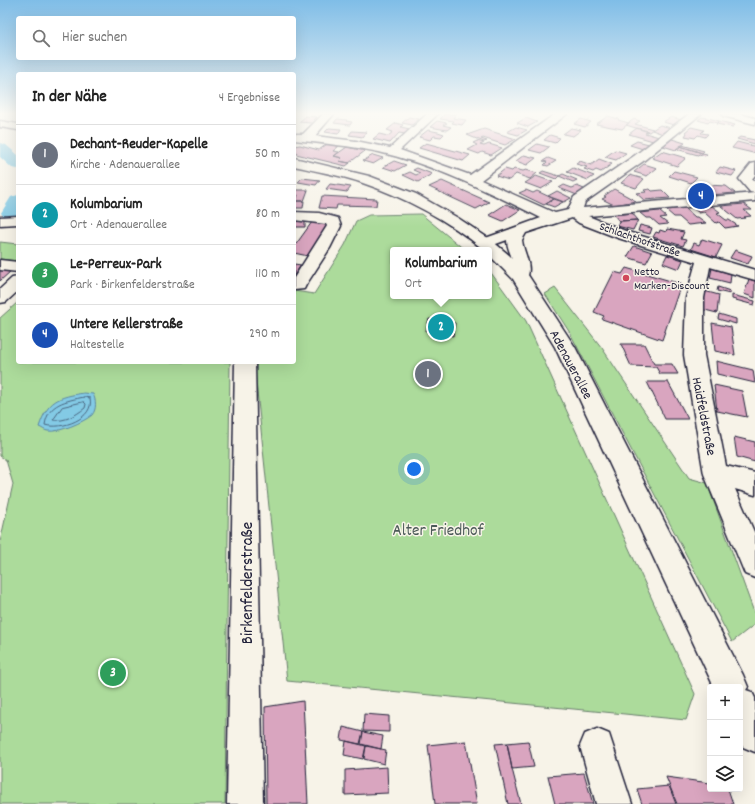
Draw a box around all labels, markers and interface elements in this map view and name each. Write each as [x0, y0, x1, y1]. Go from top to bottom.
search box [16, 16, 296, 60]
icon: search [30, 27, 52, 49]
text: Hier suchen [62, 27, 127, 49]
text: In der Nähe [32, 86, 107, 110]
text: 4 Ergebnisse [219, 89, 280, 108]
text: Dechant-Reuder-Kapelle [70, 134, 208, 156]
text: 1 [44, 145, 46, 164]
text: 50 m [255, 145, 280, 164]
text: Kirche · Adenauerallee [70, 156, 180, 175]
pin: 4 [688, 181, 714, 211]
text: Kolumbarium [70, 194, 143, 216]
text: 2 [42, 205, 48, 224]
text: 80 m [256, 205, 280, 224]
text: Ort · Adenauerallee [70, 216, 167, 235]
street label: Schlachthofstraße [597, 219, 682, 262]
popup [390, 247, 492, 299]
text: Kolumbarium [405, 253, 477, 275]
text: Le-Perreux-Park [70, 254, 162, 276]
place label: Netto Marken-Discount [634, 264, 710, 295]
text: 3 [42, 265, 48, 284]
text: 110 m [255, 265, 280, 284]
marker: Netto Marken-Discount [621, 273, 631, 283]
text: Ort [405, 275, 422, 294]
text: Park · Birkenfelderstraße [70, 276, 195, 295]
pin: 2 [428, 312, 454, 342]
text: Untere Kellerstraße [70, 314, 183, 336]
text: 4 [42, 325, 48, 344]
text: 290 m [249, 325, 280, 344]
street label: Adenauerallee [543, 327, 597, 403]
text: Haltestelle [70, 336, 124, 355]
pin: 1 [415, 359, 441, 389]
street label: Haidfeldstraße [686, 375, 720, 457]
your location [404, 459, 424, 479]
park label: Alter Friedhof [392, 520, 485, 544]
street label: Birkenfelderstraße [237, 522, 261, 644]
pin: 3 [100, 658, 126, 688]
map controls [707, 684, 743, 792]
button: + [707, 684, 743, 720]
button: − [707, 720, 743, 756]
button: layers [707, 756, 743, 792]

